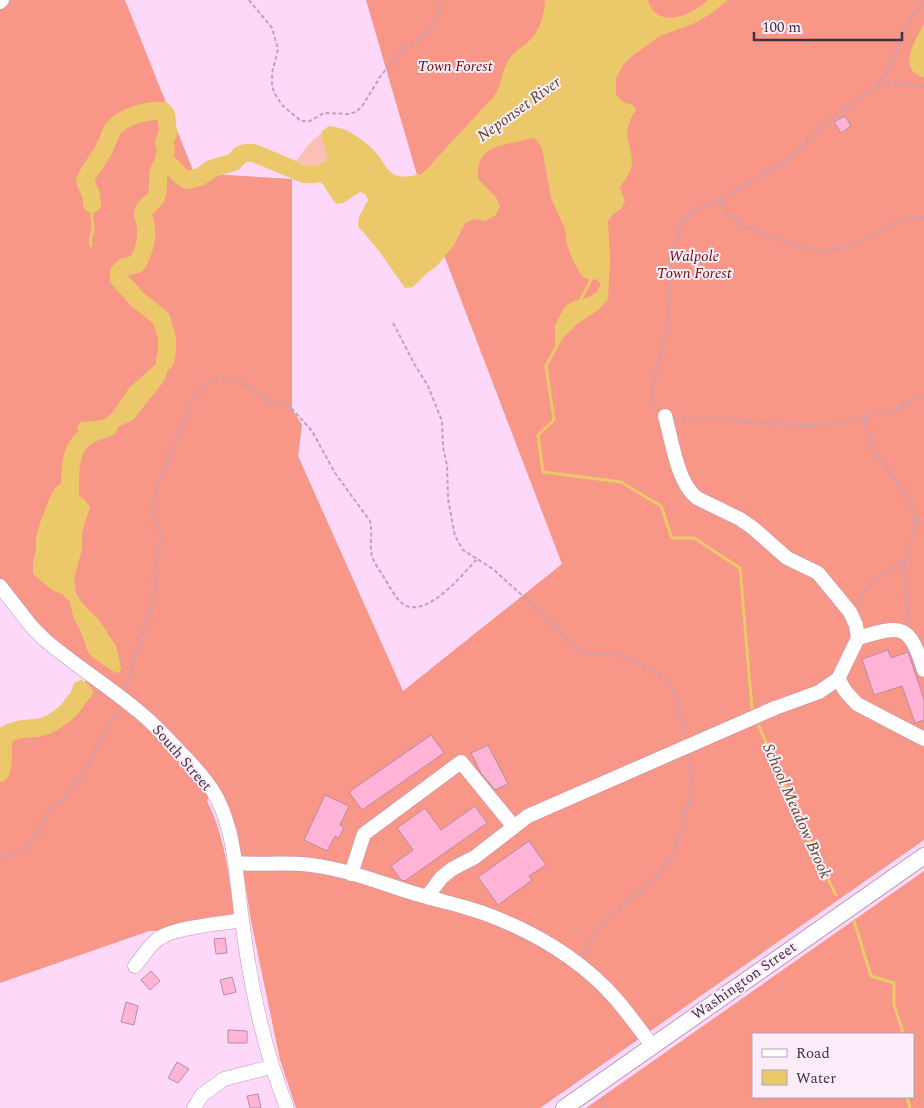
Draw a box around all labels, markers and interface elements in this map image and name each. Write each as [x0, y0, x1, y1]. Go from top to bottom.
scale bar [754, 10, 902, 42]
text: 100 m [762, 16, 801, 39]
park label: Town Forest [418, 55, 493, 78]
water label: Neponset River [472, 70, 566, 148]
park label: Walpole Town Forest [657, 245, 732, 285]
street label: South Street [146, 720, 218, 796]
water label: School Meadow Brook [756, 740, 838, 883]
street label: Washington Street [687, 936, 801, 1026]
legend [752, 1033, 914, 1098]
text: Road [796, 1042, 830, 1065]
text: Water [796, 1067, 836, 1090]

